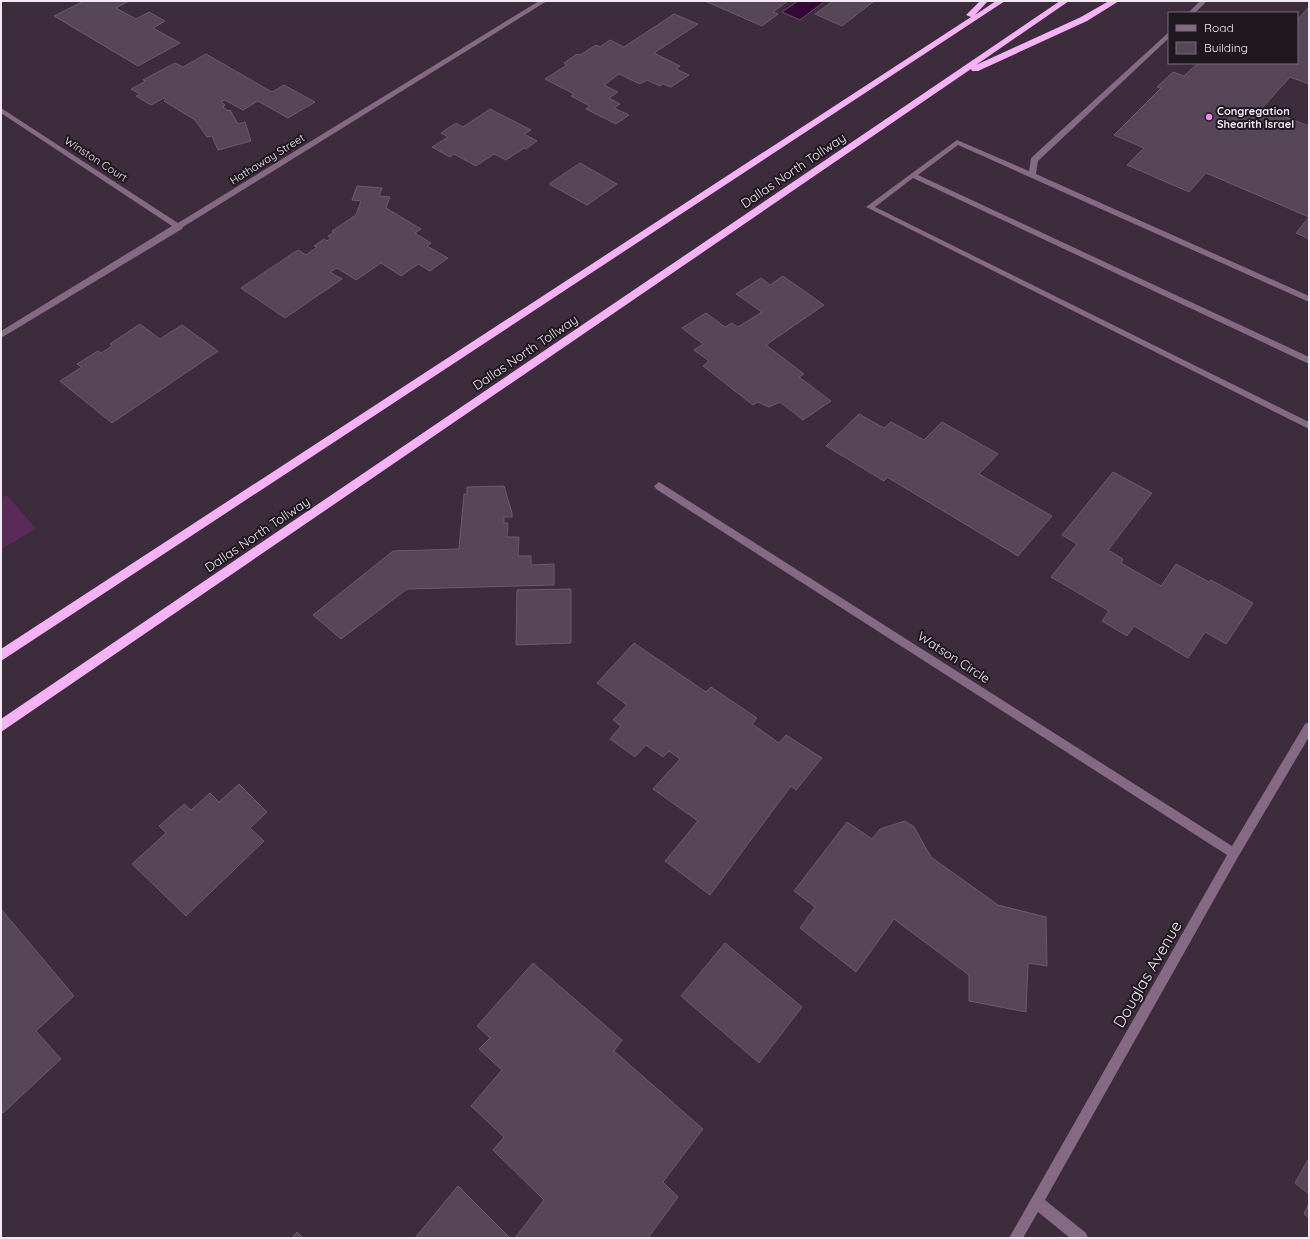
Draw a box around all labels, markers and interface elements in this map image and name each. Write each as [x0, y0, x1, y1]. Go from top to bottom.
legend [1168, 12, 1298, 64]
text: Road [1204, 20, 1234, 35]
text: Building [1204, 40, 1248, 55]
place label: Congregation Shearith Israel [1217, 104, 1294, 131]
marker: Congregation Shearith Israel [1204, 112, 1214, 122]
street label: Dallas North Tollway [737, 129, 849, 211]
street label: Hathaway Street [227, 130, 307, 188]
street label: Winston Court [62, 133, 130, 185]
street label: Dallas North Tollway [469, 311, 581, 393]
street label: Dallas North Tollway [201, 493, 313, 575]
street label: Watson Circle [915, 628, 993, 686]
street label: Douglas Avenue [1108, 917, 1186, 1031]

